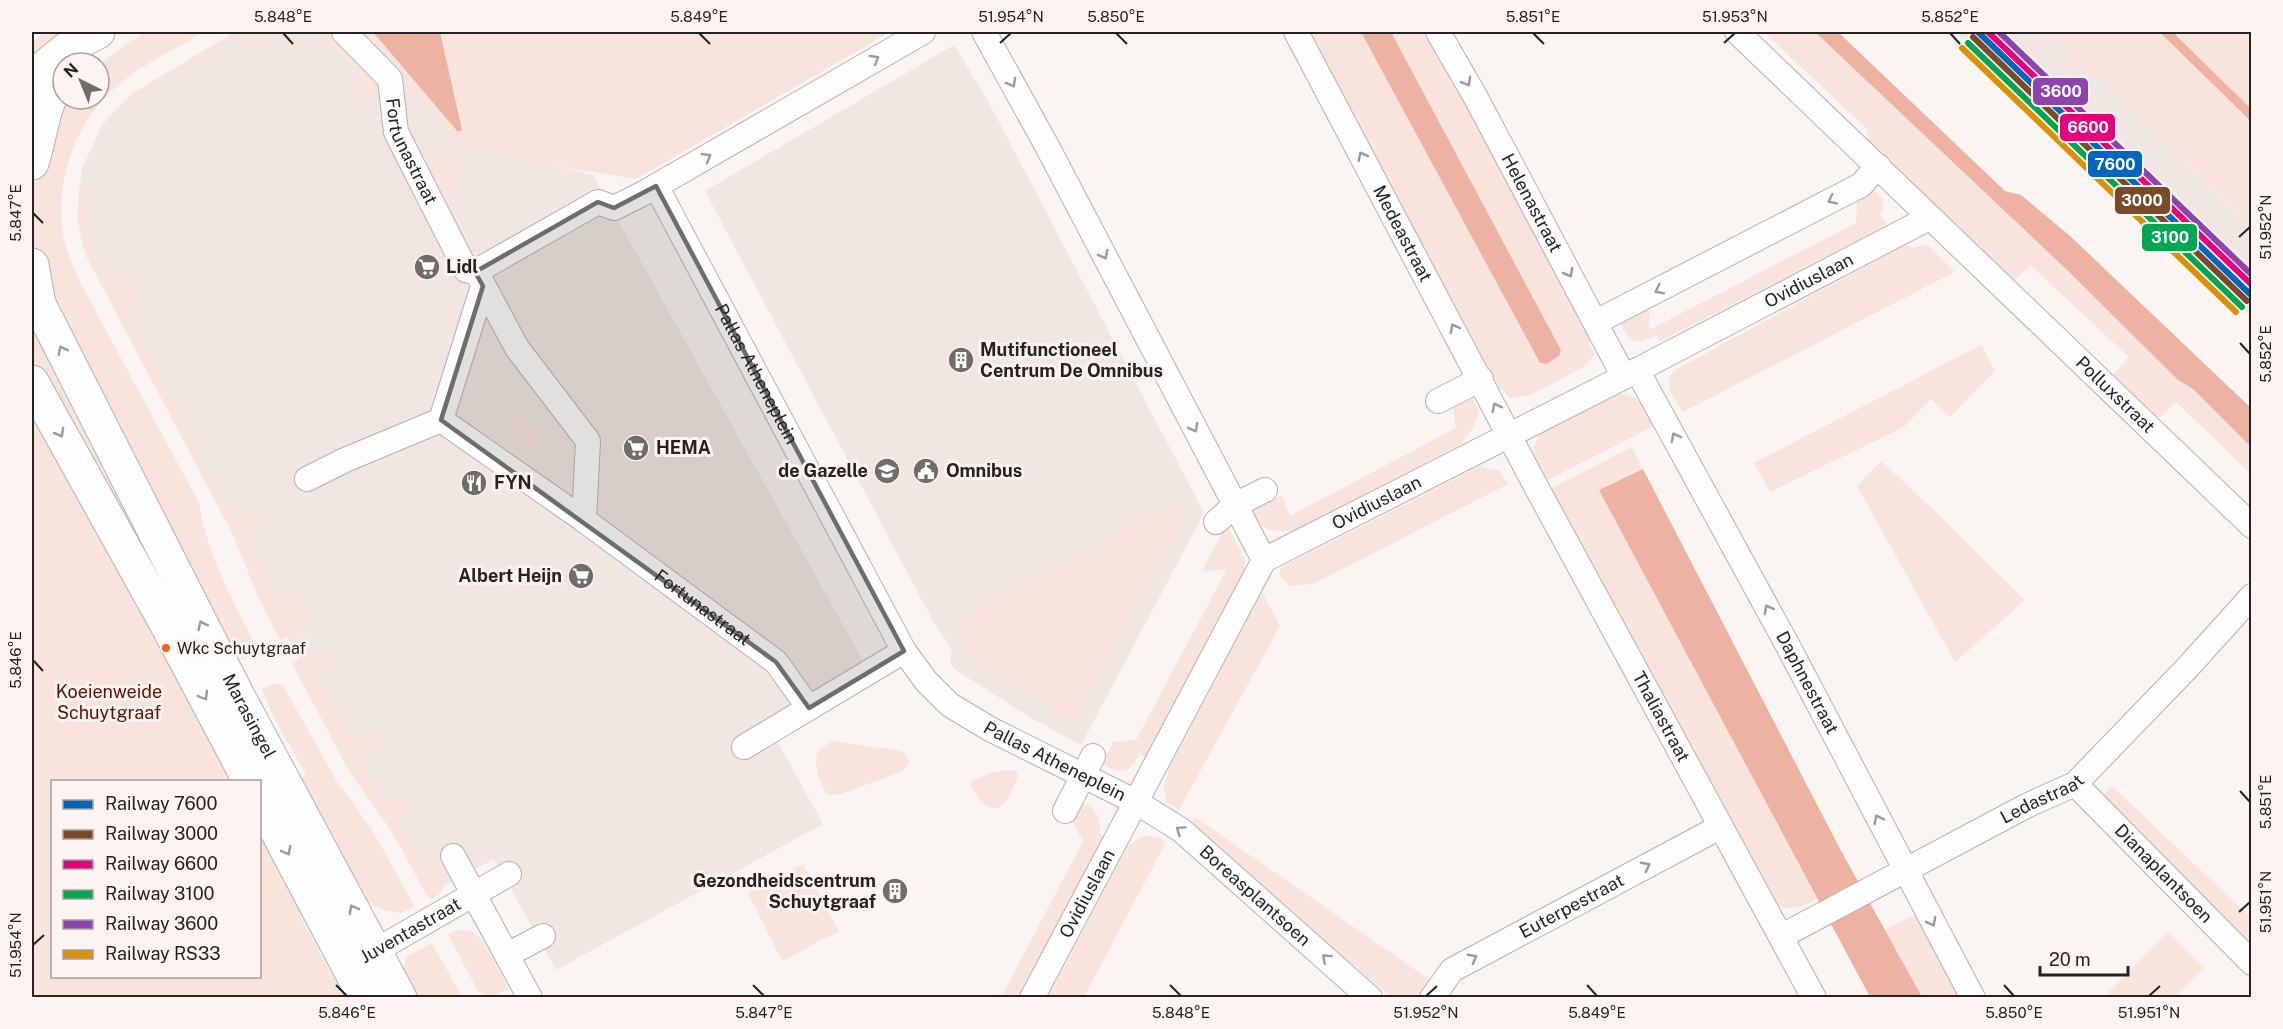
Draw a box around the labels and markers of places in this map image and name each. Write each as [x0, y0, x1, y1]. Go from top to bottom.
supermarket icon: Lidl [412, 252, 442, 282]
place label: Lidl [446, 256, 478, 277]
place label: Mutifunctioneel Centrum De Omnibus [980, 339, 1163, 381]
building icon: Mutifunctioneel Centrum De Omnibus [946, 345, 976, 375]
supermarket icon: HEMA [621, 433, 651, 463]
place label: HEMA [656, 437, 711, 458]
school or university icon: de Gazelle [872, 456, 902, 486]
public building icon: Omnibus [911, 456, 941, 486]
place label: de Gazelle [778, 460, 868, 481]
place label: Omnibus [946, 460, 1022, 481]
restaurant icon: FYN [459, 468, 489, 498]
place label: FYN [494, 472, 532, 493]
supermarket icon: Albert Heijn [566, 561, 596, 591]
place label: Albert Heijn [458, 565, 562, 586]
place label: Wkc Schuytgraaf [177, 639, 306, 658]
marker: Wkc Schuytgraaf [160, 642, 172, 654]
place label: Gezondheidscentrum Schuytgraaf [693, 870, 876, 912]
building icon: Gezondheidscentrum Schuytgraaf [880, 876, 910, 906]

